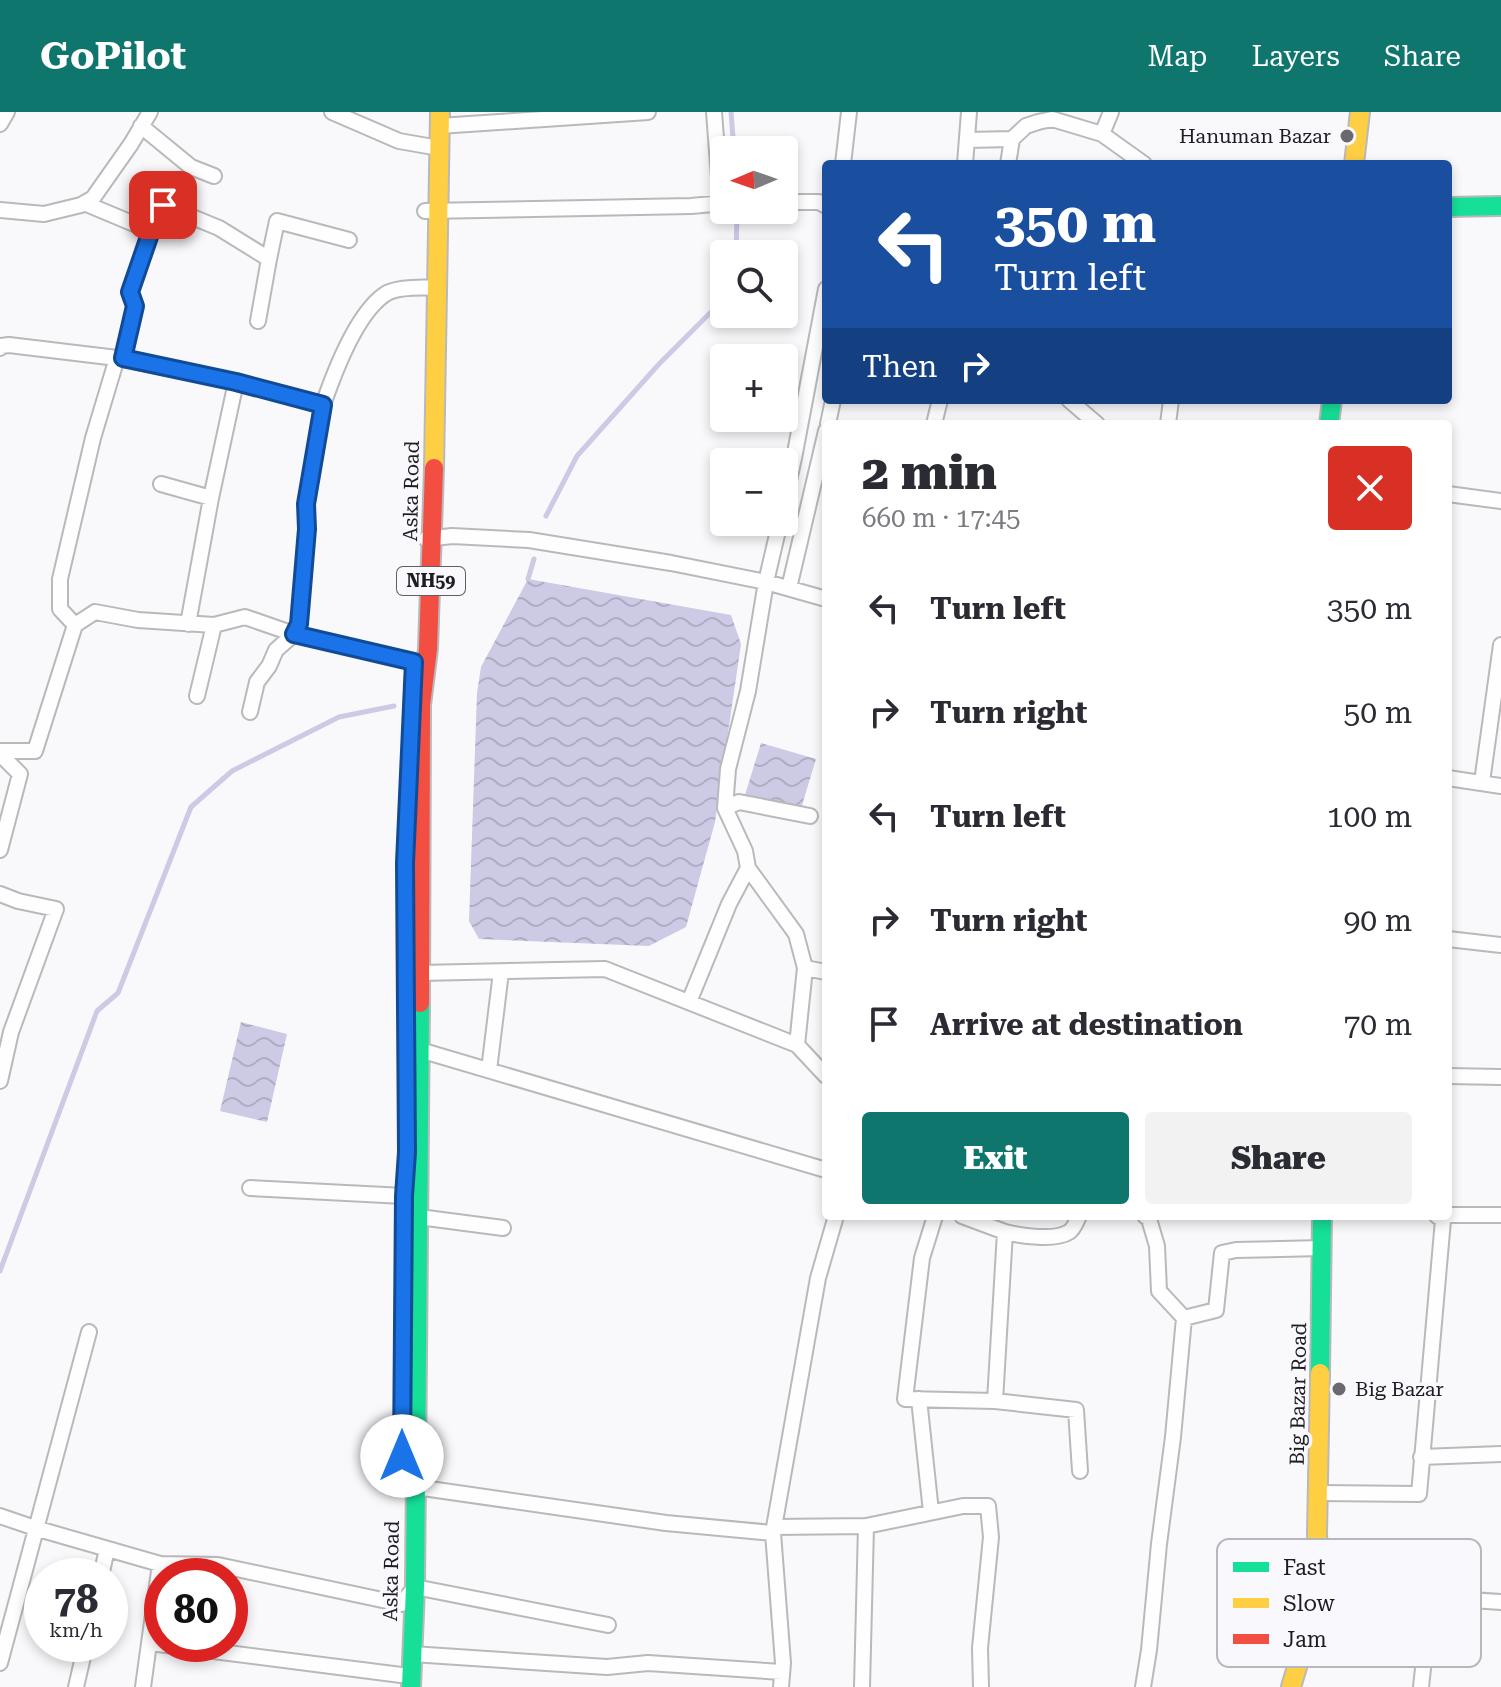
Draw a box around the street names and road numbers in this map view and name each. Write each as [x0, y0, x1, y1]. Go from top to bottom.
street label: Aska Road [398, 440, 424, 542]
road number: NH59 [397, 567, 465, 595]
street label: Big Bazar Road [1285, 1322, 1311, 1466]
street label: Aska Road [378, 1520, 404, 1622]

